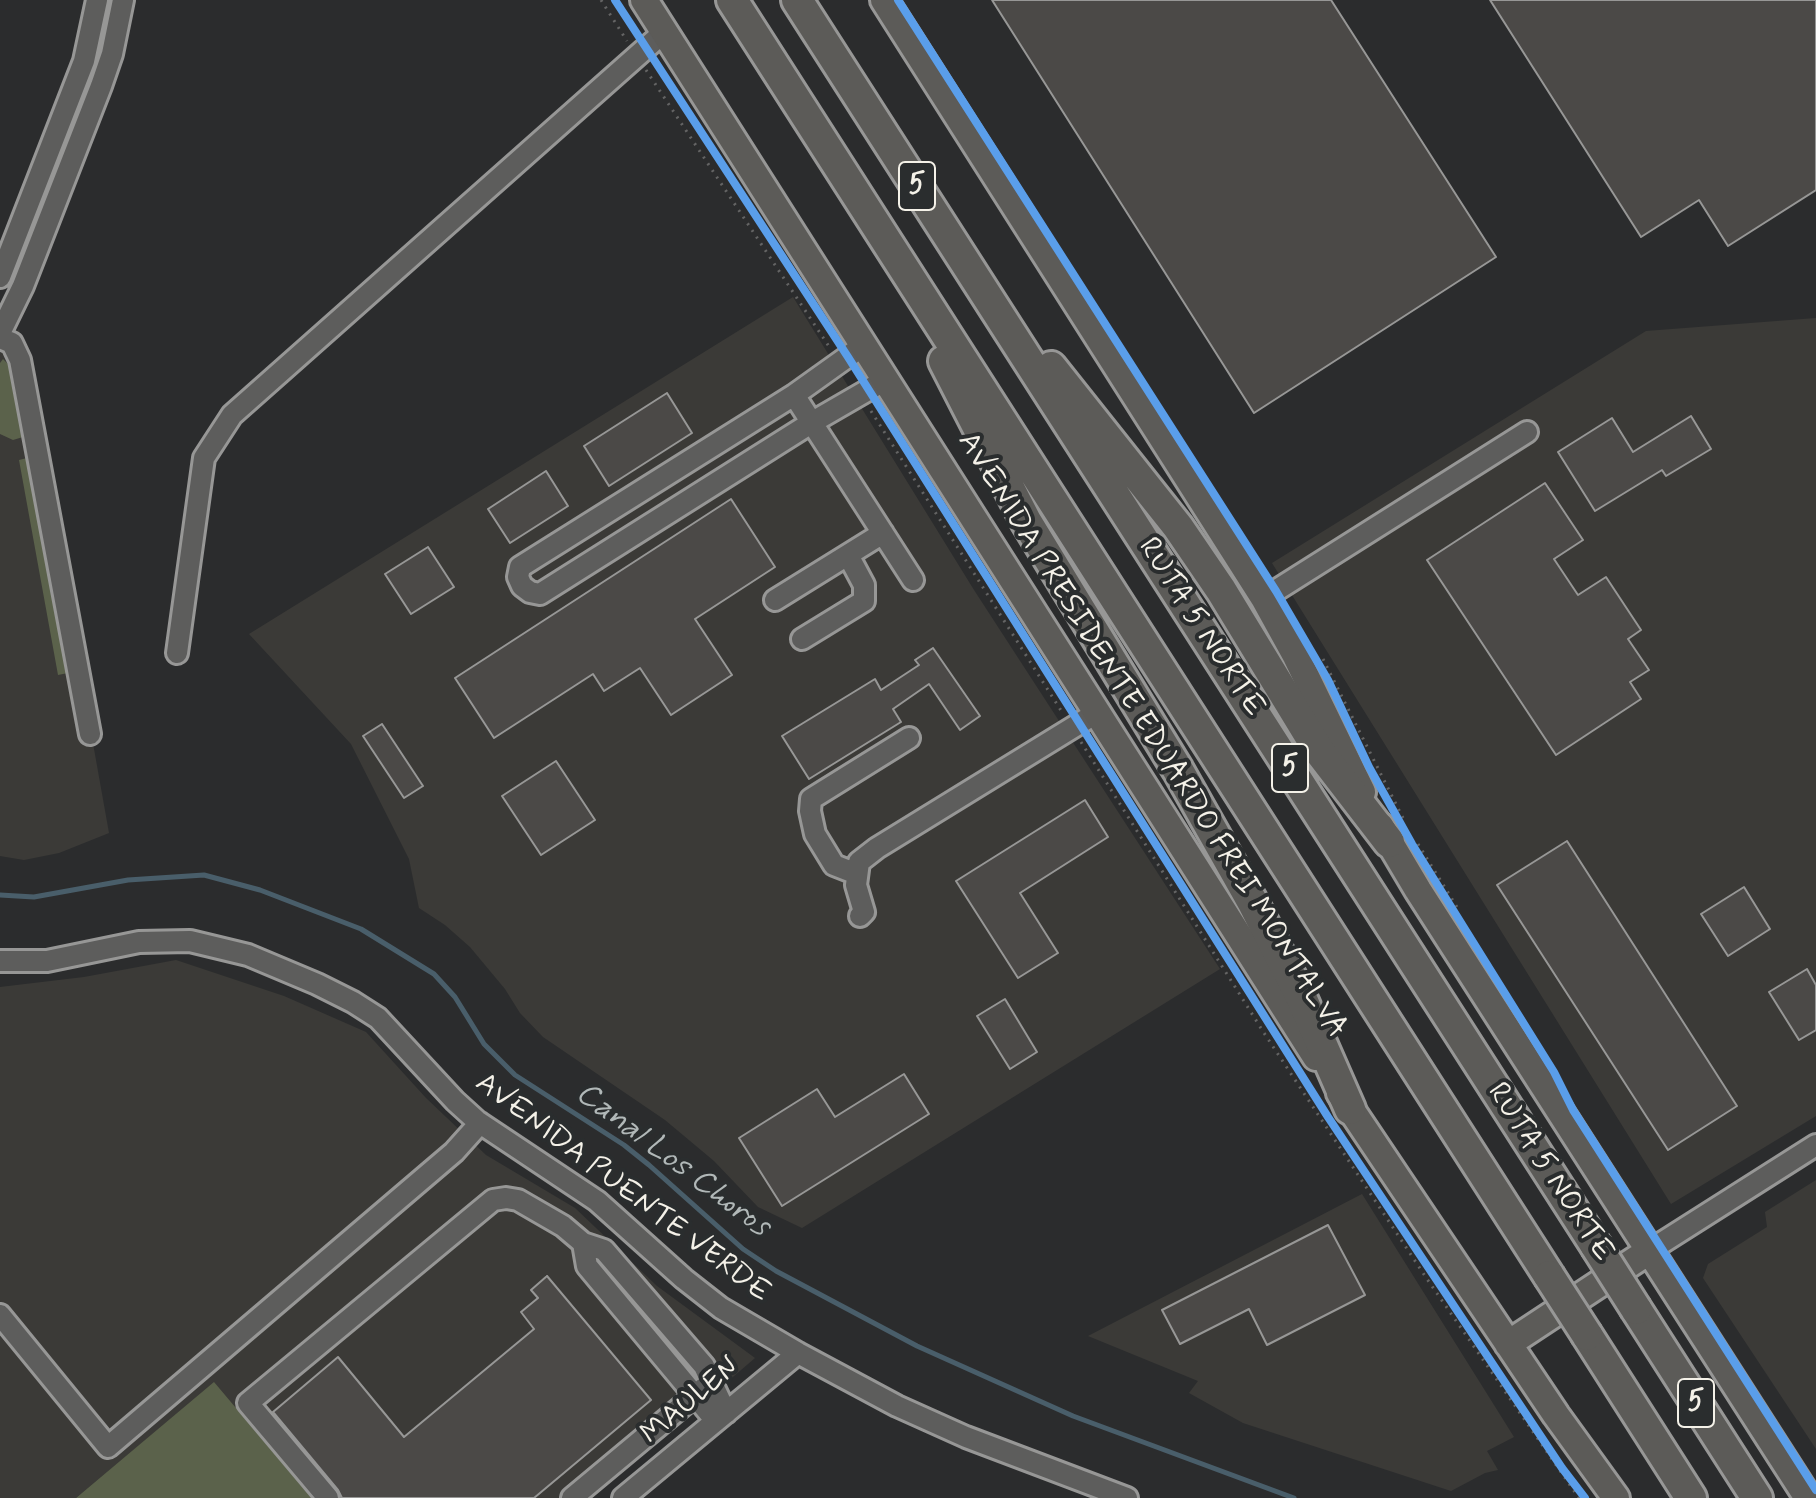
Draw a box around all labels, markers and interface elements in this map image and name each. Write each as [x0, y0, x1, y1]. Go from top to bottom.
road number: 5 [899, 162, 935, 210]
street label: AVENIDA PRESIDENTE EDUARDO FREI MONTALVA [948, 426, 1354, 1046]
street label: RUTA 5 NORTE [1129, 532, 1271, 724]
road number: 5 [1272, 744, 1308, 792]
street label: AVENIDA PUENTE VERDE [467, 1066, 777, 1312]
water label: Canal Los Choros [567, 1075, 777, 1247]
street label: RUTA 5 NORTE [1478, 1077, 1620, 1269]
street label: MAULEN [635, 1351, 747, 1453]
road number: 5 [1678, 1379, 1714, 1427]

